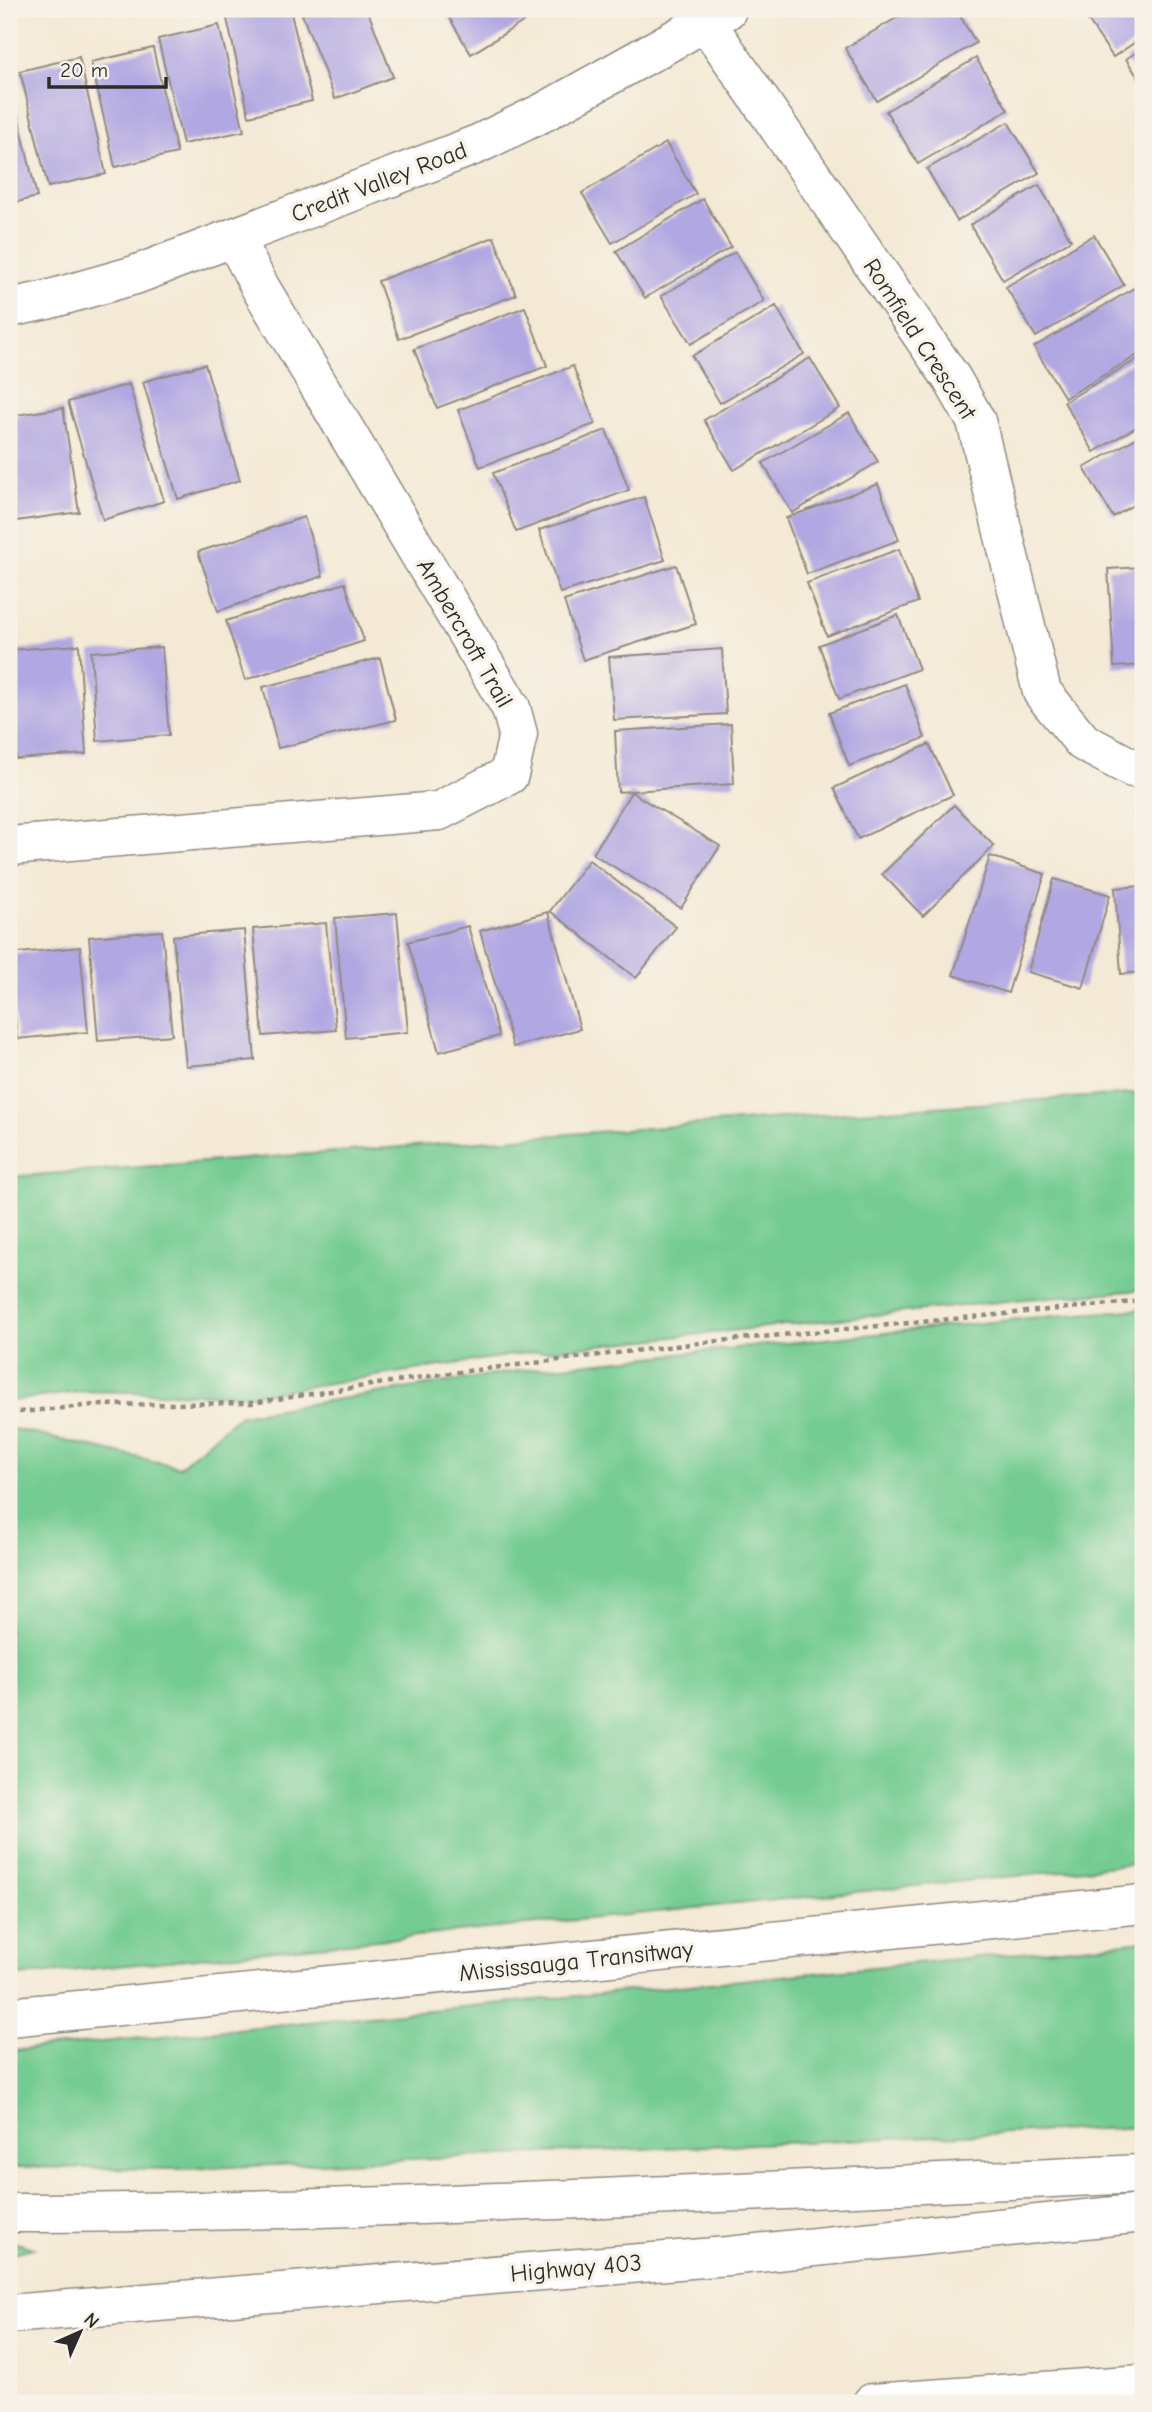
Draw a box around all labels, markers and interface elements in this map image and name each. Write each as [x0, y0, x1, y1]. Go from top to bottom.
scale bar [49, 46, 166, 90]
text: 20 m [60, 58, 108, 82]
street label: Credit Valley Road [287, 136, 471, 228]
street label: Romfield Crescent [858, 253, 983, 426]
street label: Ambercroft Trail [411, 554, 519, 712]
street label: Mississauga Transitway [458, 1935, 695, 1987]
street label: Highway 403 [509, 2248, 643, 2288]
north arrow [46, 2296, 116, 2366]
text: N [79, 2309, 103, 2333]

